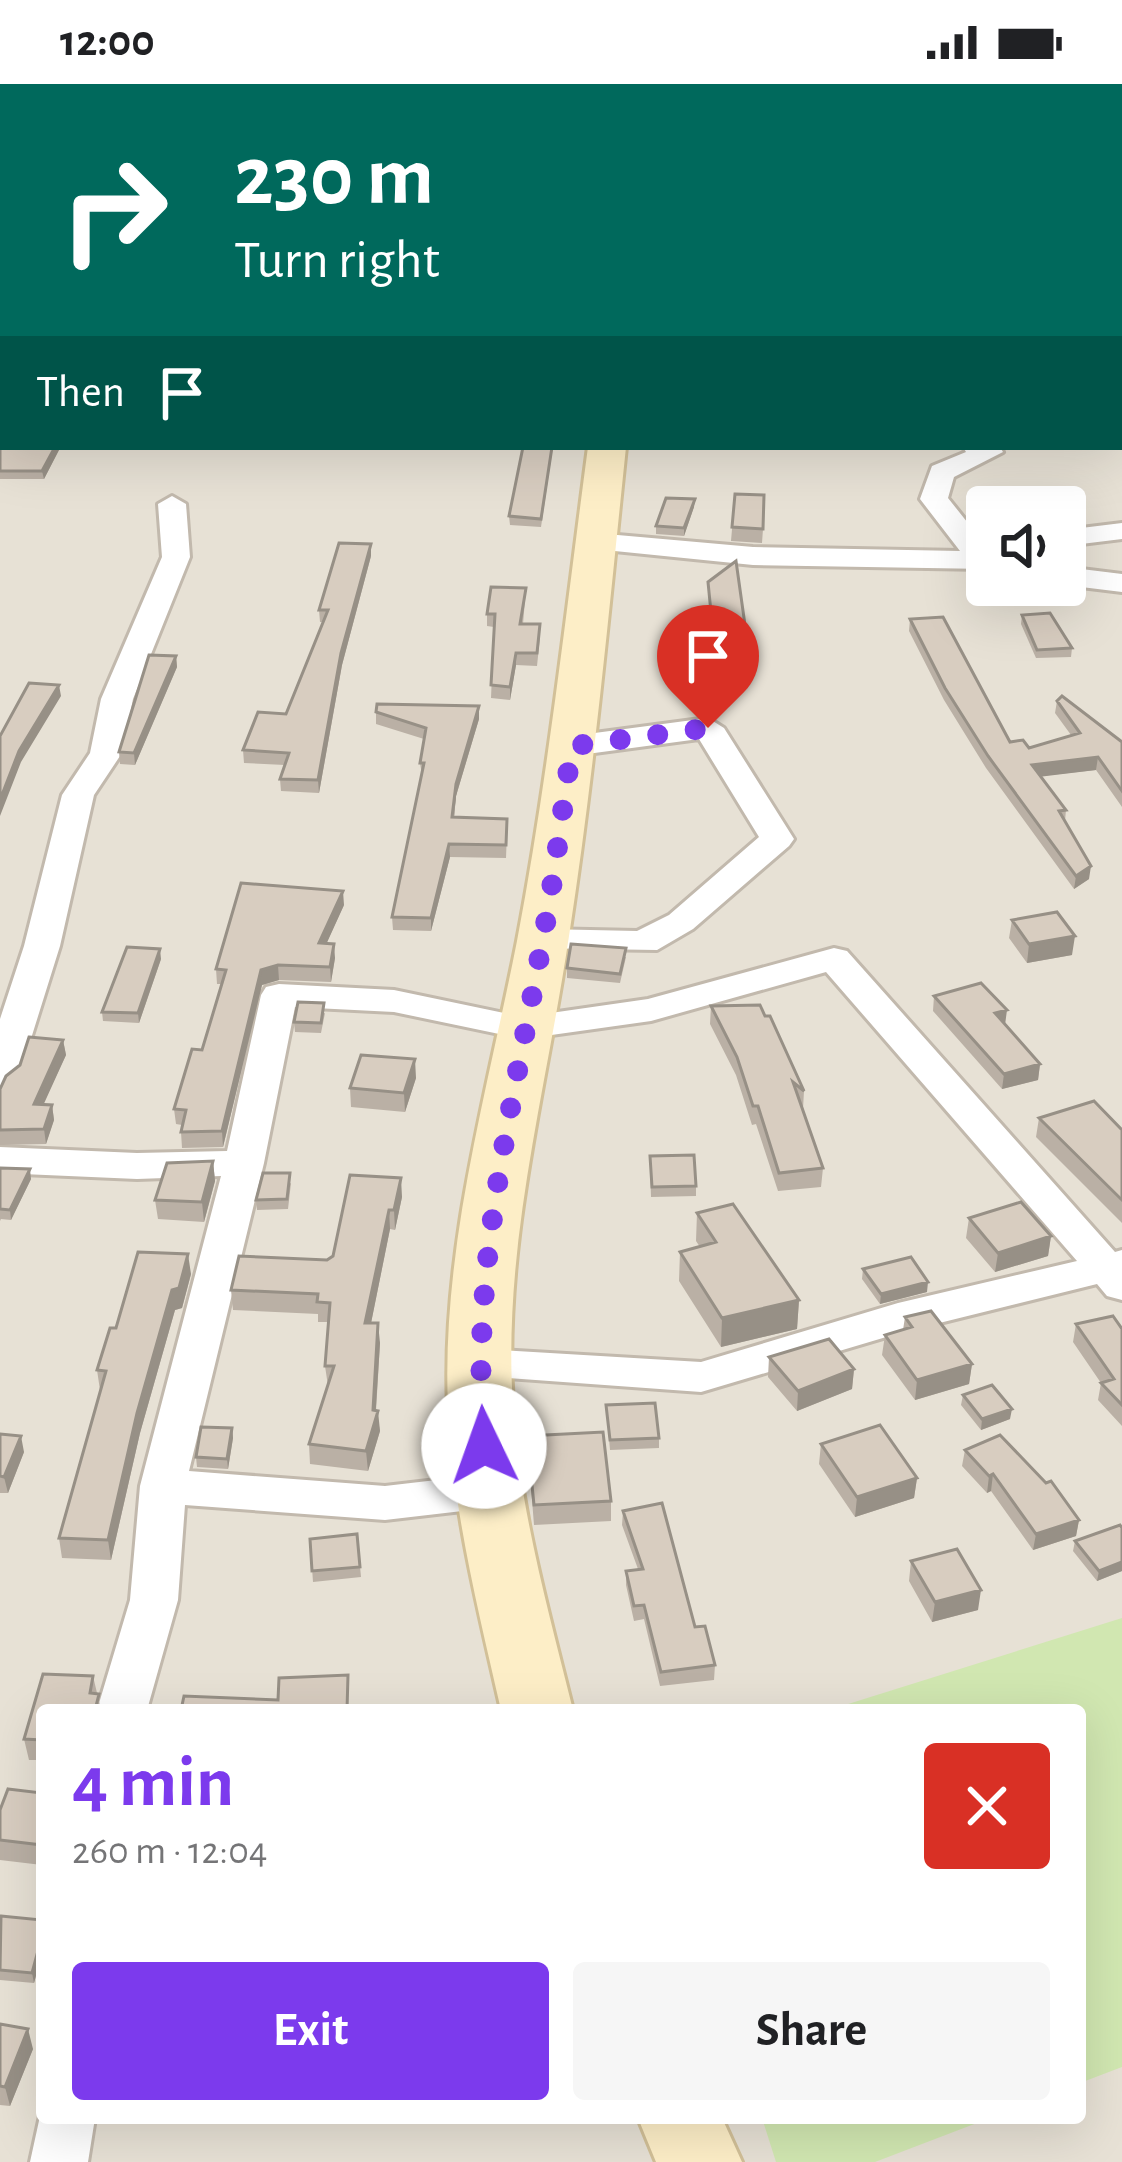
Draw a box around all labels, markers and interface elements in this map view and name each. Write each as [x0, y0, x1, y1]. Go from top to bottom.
text: 12:00 [60, 19, 155, 64]
icon: right [36, 132, 192, 288]
text: 230 m [234, 136, 434, 220]
text: Turn right [234, 234, 440, 288]
icon: arrive [149, 360, 215, 426]
text: Then [36, 370, 125, 415]
map controls [966, 486, 1086, 606]
button: sound [966, 486, 1086, 606]
pin [657, 605, 759, 728]
icon: arrive [675, 623, 741, 689]
position arrow [421, 1383, 547, 1509]
button: close [924, 1743, 1050, 1869]
text: 4 min [72, 1747, 234, 1819]
text: 260 m · 12:04 [72, 1832, 268, 1871]
button: Exit [72, 1962, 549, 2100]
button: Share [573, 1962, 1050, 2100]

